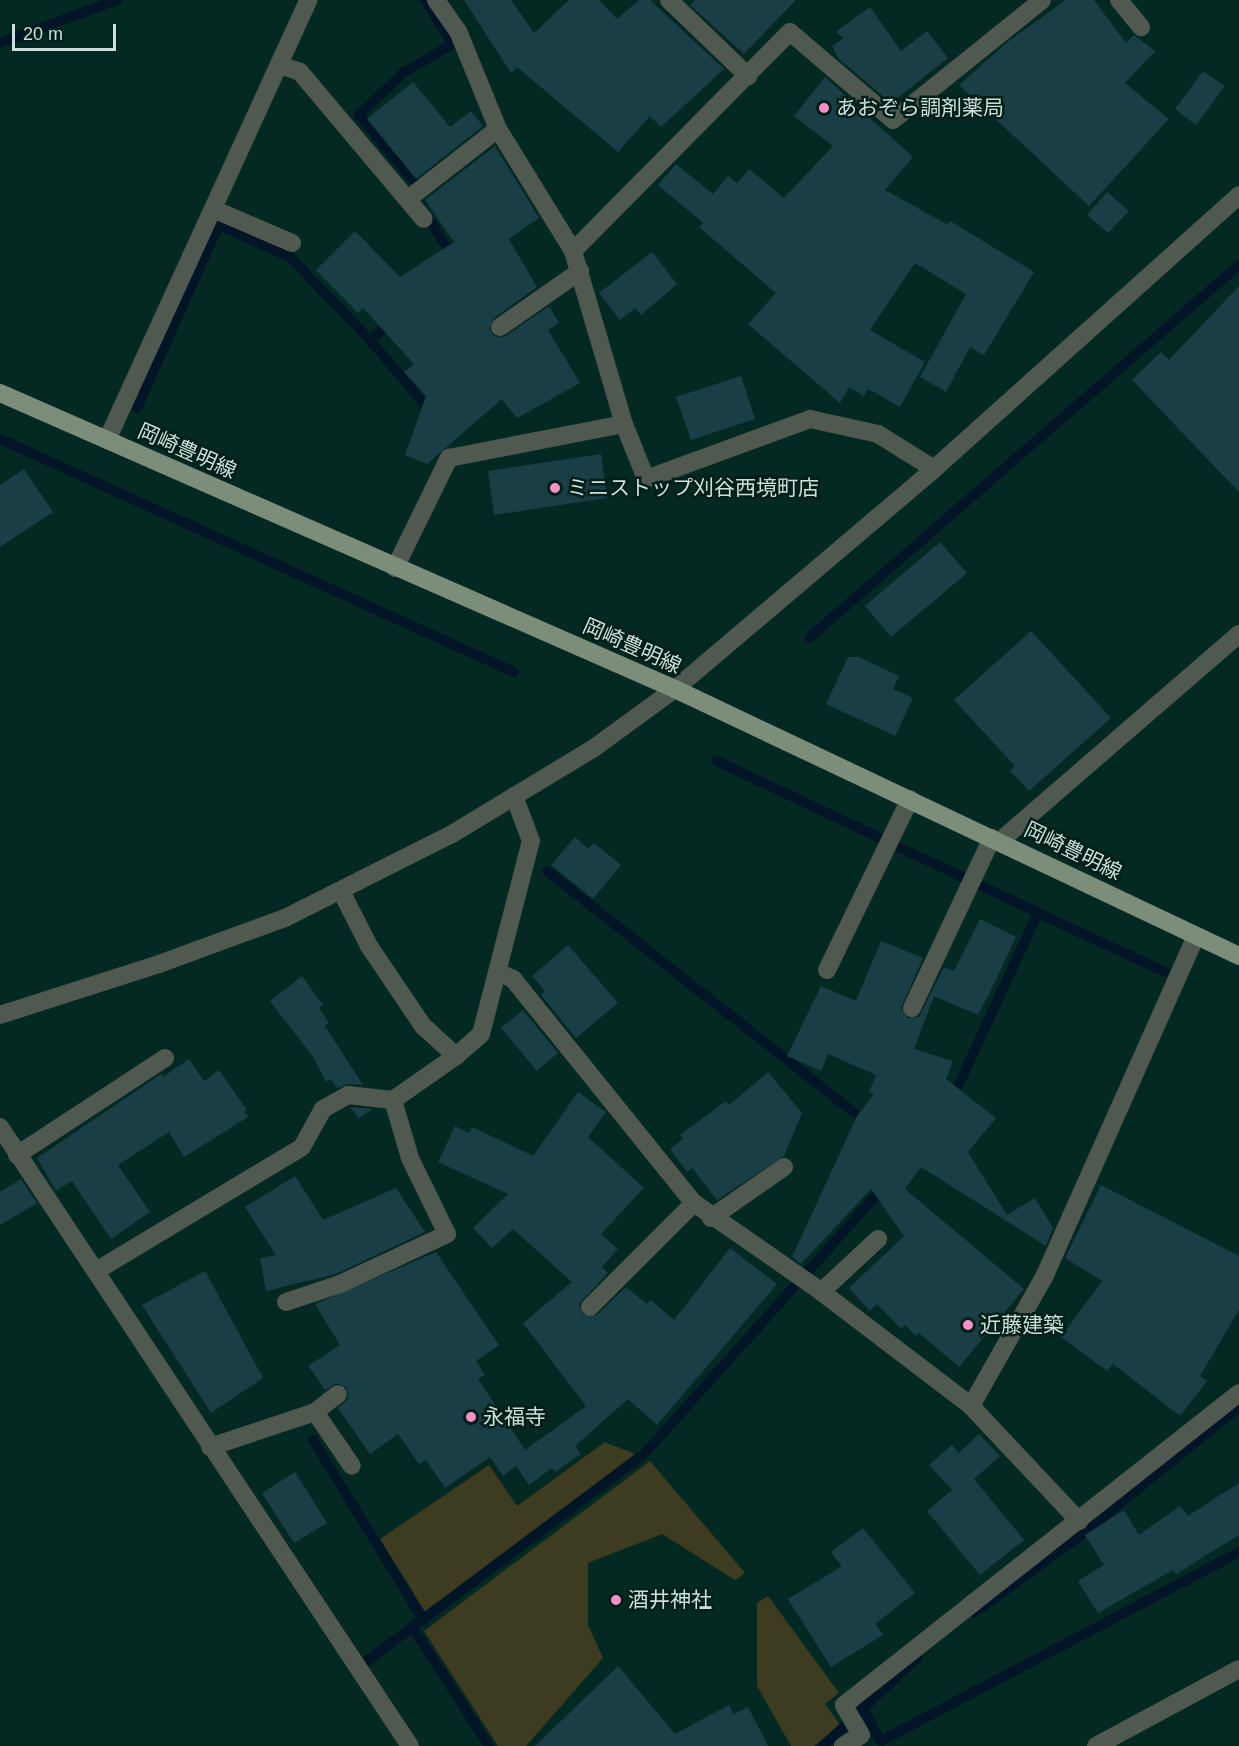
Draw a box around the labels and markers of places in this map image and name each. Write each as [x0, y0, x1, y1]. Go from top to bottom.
place label: あおぞら調剤薬局 [836, 95, 1004, 121]
marker: あおぞら調剤薬局 [817, 101, 831, 115]
place label: ミニストップ刈谷西境町店 [567, 475, 819, 501]
marker: ミニストップ刈谷西境町店 [548, 481, 562, 495]
place label: 近藤建築 [980, 1312, 1064, 1338]
marker: 近藤建築 [961, 1318, 975, 1332]
place label: 永福寺 [483, 1404, 546, 1430]
marker: 永福寺 [464, 1410, 478, 1424]
place label: 酒井神社 [628, 1587, 712, 1613]
marker: 酒井神社 [609, 1593, 623, 1607]

